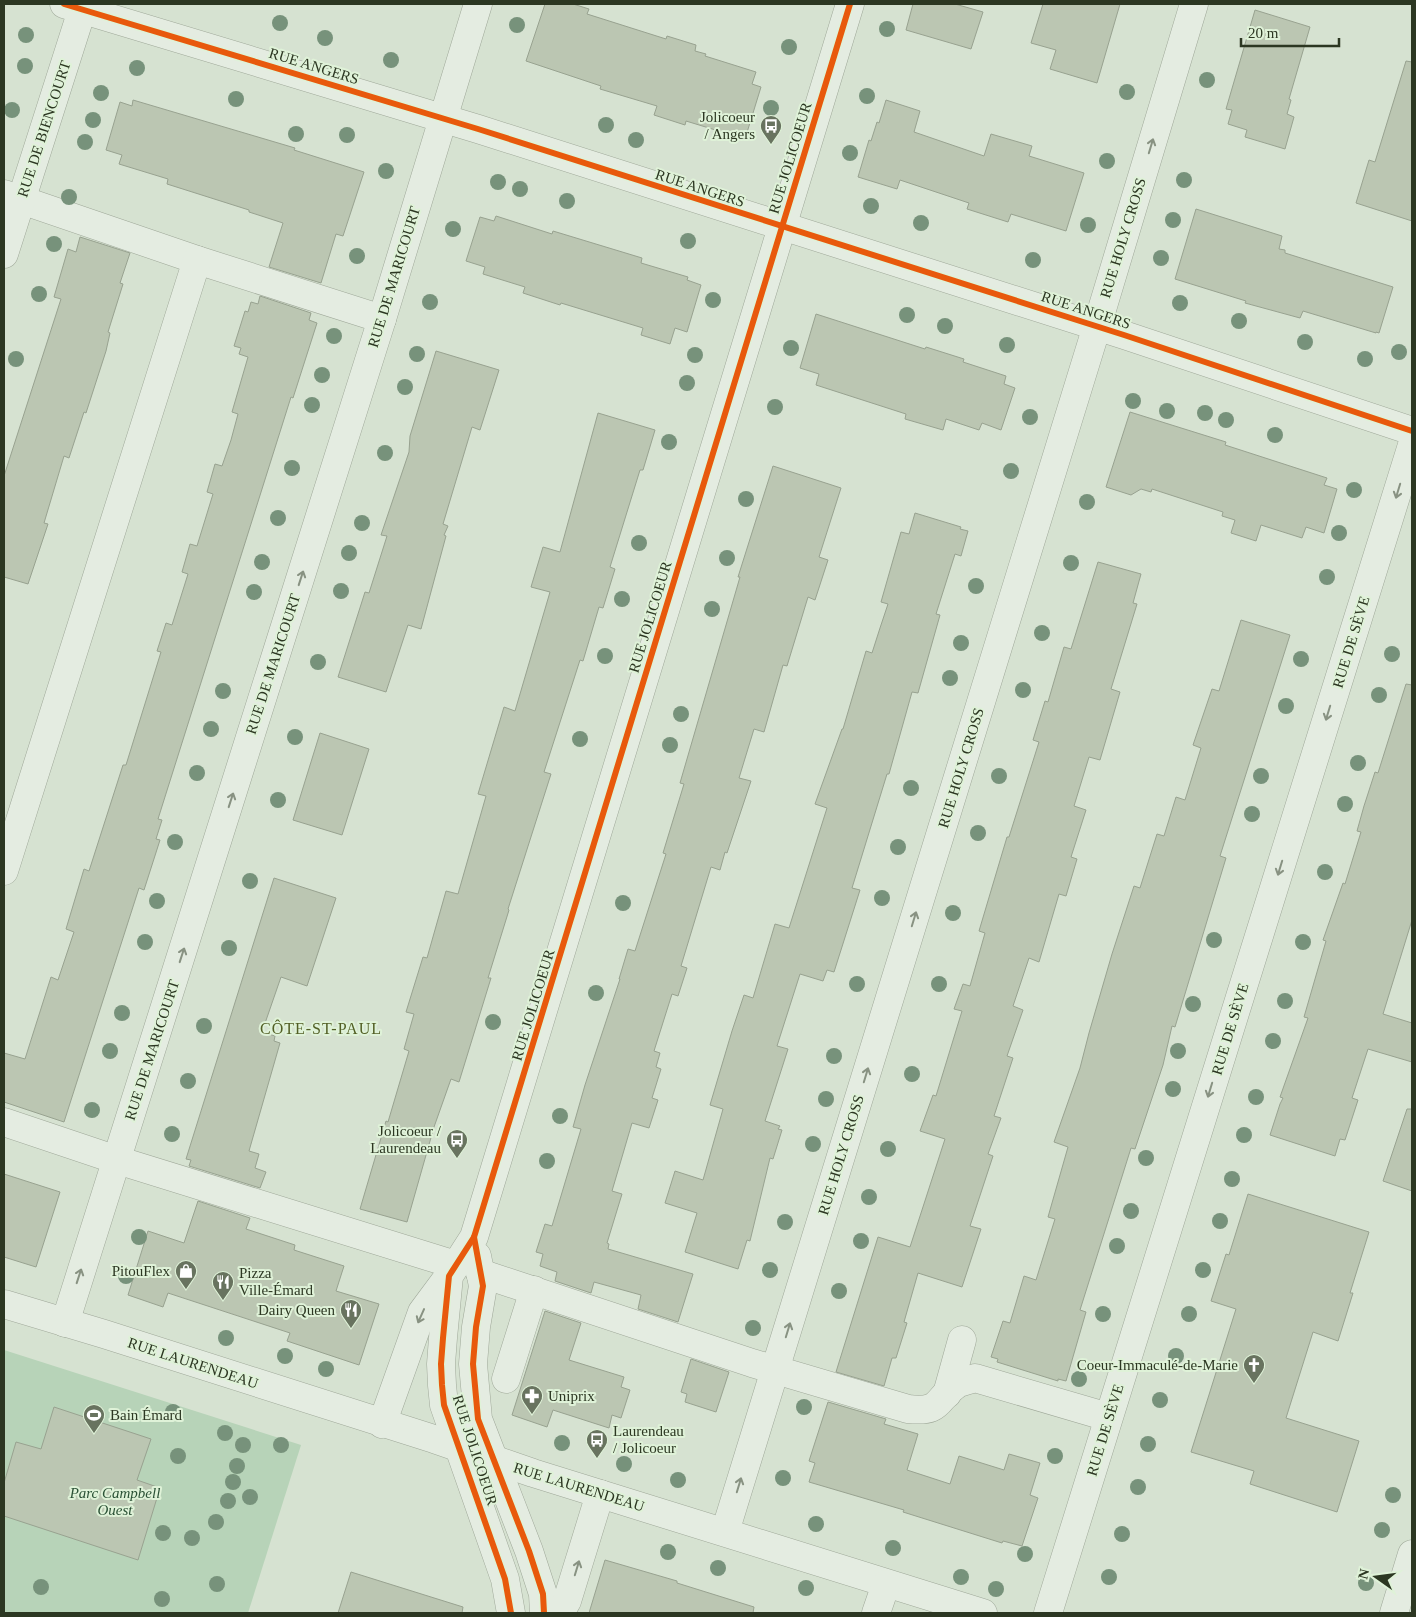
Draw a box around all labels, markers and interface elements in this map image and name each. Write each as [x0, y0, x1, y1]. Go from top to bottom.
scale bar [1241, 15, 1338, 47]
text: 20 m [1248, 25, 1279, 41]
street label: RUE ANGERS [267, 45, 361, 87]
street label: RUE DE BIENCOURT [14, 59, 74, 199]
street label: RUE JOLICOEUR [765, 100, 815, 216]
place label: Jolicoeur / Angers [700, 109, 755, 142]
bus stop icon: Jolicoeur / Angers [759, 114, 783, 145]
one-way arrow [1147, 138, 1156, 154]
street label: RUE ANGERS [653, 166, 747, 210]
street label: RUE HOLY CROSS [1097, 176, 1149, 300]
street label: RUE DE MARICOURT [365, 205, 423, 349]
street label: RUE ANGERS [1039, 288, 1133, 332]
one-way arrow [1392, 483, 1402, 499]
street label: RUE JOLICOEUR [625, 559, 675, 675]
one-way arrow [296, 570, 306, 586]
street label: RUE DE MARICOURT [243, 592, 303, 736]
street label: RUE DE SÈVE [1329, 594, 1373, 690]
one-way arrow [1323, 705, 1333, 721]
street label: RUE HOLY CROSS [935, 706, 987, 830]
one-way arrow [226, 792, 236, 808]
one-way arrow [1274, 860, 1284, 876]
one-way arrow [910, 912, 920, 928]
one-way arrow [177, 947, 187, 963]
street label: RUE JOLICOEUR [508, 947, 558, 1063]
street label: RUE DE MARICOURT [122, 978, 182, 1122]
street label: RUE DE SÈVE [1208, 981, 1252, 1077]
district label: CÔTE-ST-PAUL [260, 1019, 382, 1037]
one-way arrow [862, 1067, 872, 1083]
one-way arrow [1205, 1082, 1215, 1098]
street label: RUE HOLY CROSS [815, 1093, 867, 1217]
place label: Jolicoeur / Laurendeau [370, 1123, 442, 1156]
bus stop icon: Jolicoeur / Laurendeau [445, 1128, 469, 1159]
shop icon: PitouFlex [174, 1259, 198, 1290]
place label: PitouFlex [112, 1263, 170, 1279]
place label: Pizza Ville-Émard [239, 1265, 314, 1298]
one-way arrow [75, 1269, 84, 1284]
restaurant icon: Pizza Ville-Émard [211, 1270, 235, 1301]
restaurant icon: Dairy Queen [339, 1298, 363, 1329]
place label: Dairy Queen [258, 1302, 335, 1318]
one-way arrow [416, 1308, 426, 1323]
one-way arrow [783, 1323, 793, 1339]
street label: RUE LAURENDEAU [126, 1334, 260, 1392]
church icon: Coeur-Immaculé-de-Marie [1242, 1353, 1266, 1384]
place label: Coeur-Immaculé-de-Marie [1077, 1357, 1238, 1373]
street label: RUE DE SÈVE [1083, 1382, 1127, 1478]
pharmacy icon: Uniprix [520, 1384, 544, 1415]
place label: Uniprix [548, 1388, 595, 1404]
street label: RUE JOLICOEUR [450, 1393, 500, 1507]
sports icon: Bain Émard [82, 1403, 106, 1434]
place label: Bain Émard [110, 1407, 183, 1423]
place label: Laurendeau / Jolicoeur [613, 1423, 684, 1456]
bus stop icon: Laurendeau / Jolicoeur [585, 1428, 609, 1459]
street label: RUE LAURENDEAU [512, 1459, 647, 1515]
one-way arrow [735, 1478, 745, 1494]
park label: Parc Campbell Ouest [69, 1485, 160, 1518]
north arrow [1351, 1552, 1401, 1602]
one-way arrow [573, 1560, 583, 1576]
text: N [1355, 1567, 1372, 1581]

